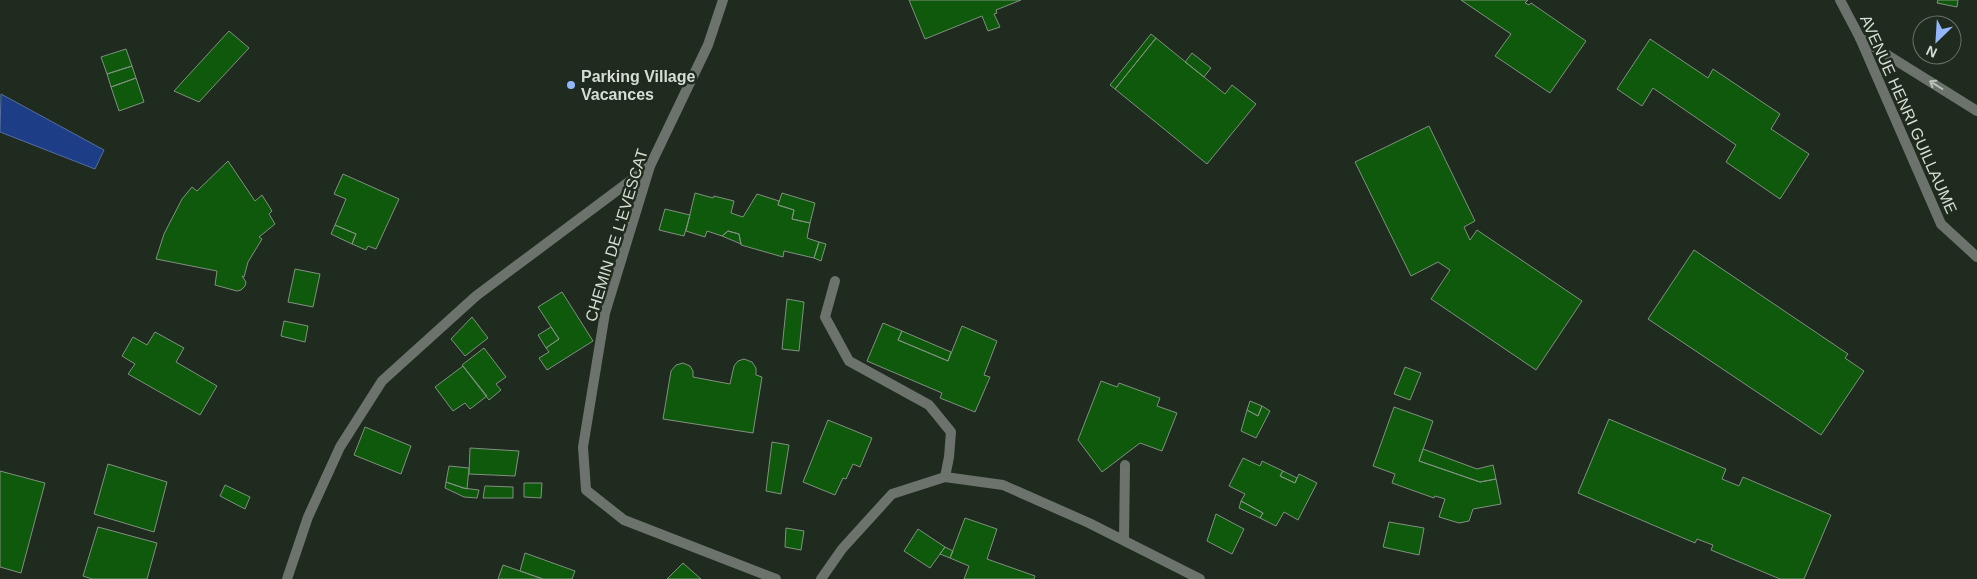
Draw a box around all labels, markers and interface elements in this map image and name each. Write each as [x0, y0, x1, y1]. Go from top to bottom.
street label: AVENUE HENRI GUILLAUME [1856, 12, 1962, 216]
north arrow [1912, 15, 1962, 65]
place label: Parking Village Vacances [581, 68, 696, 103]
marker: Parking Village Vacances [565, 79, 577, 91]
one-way arrow [1929, 80, 1943, 90]
street label: CHEMIN DE L'EVESCAT [582, 147, 651, 324]

